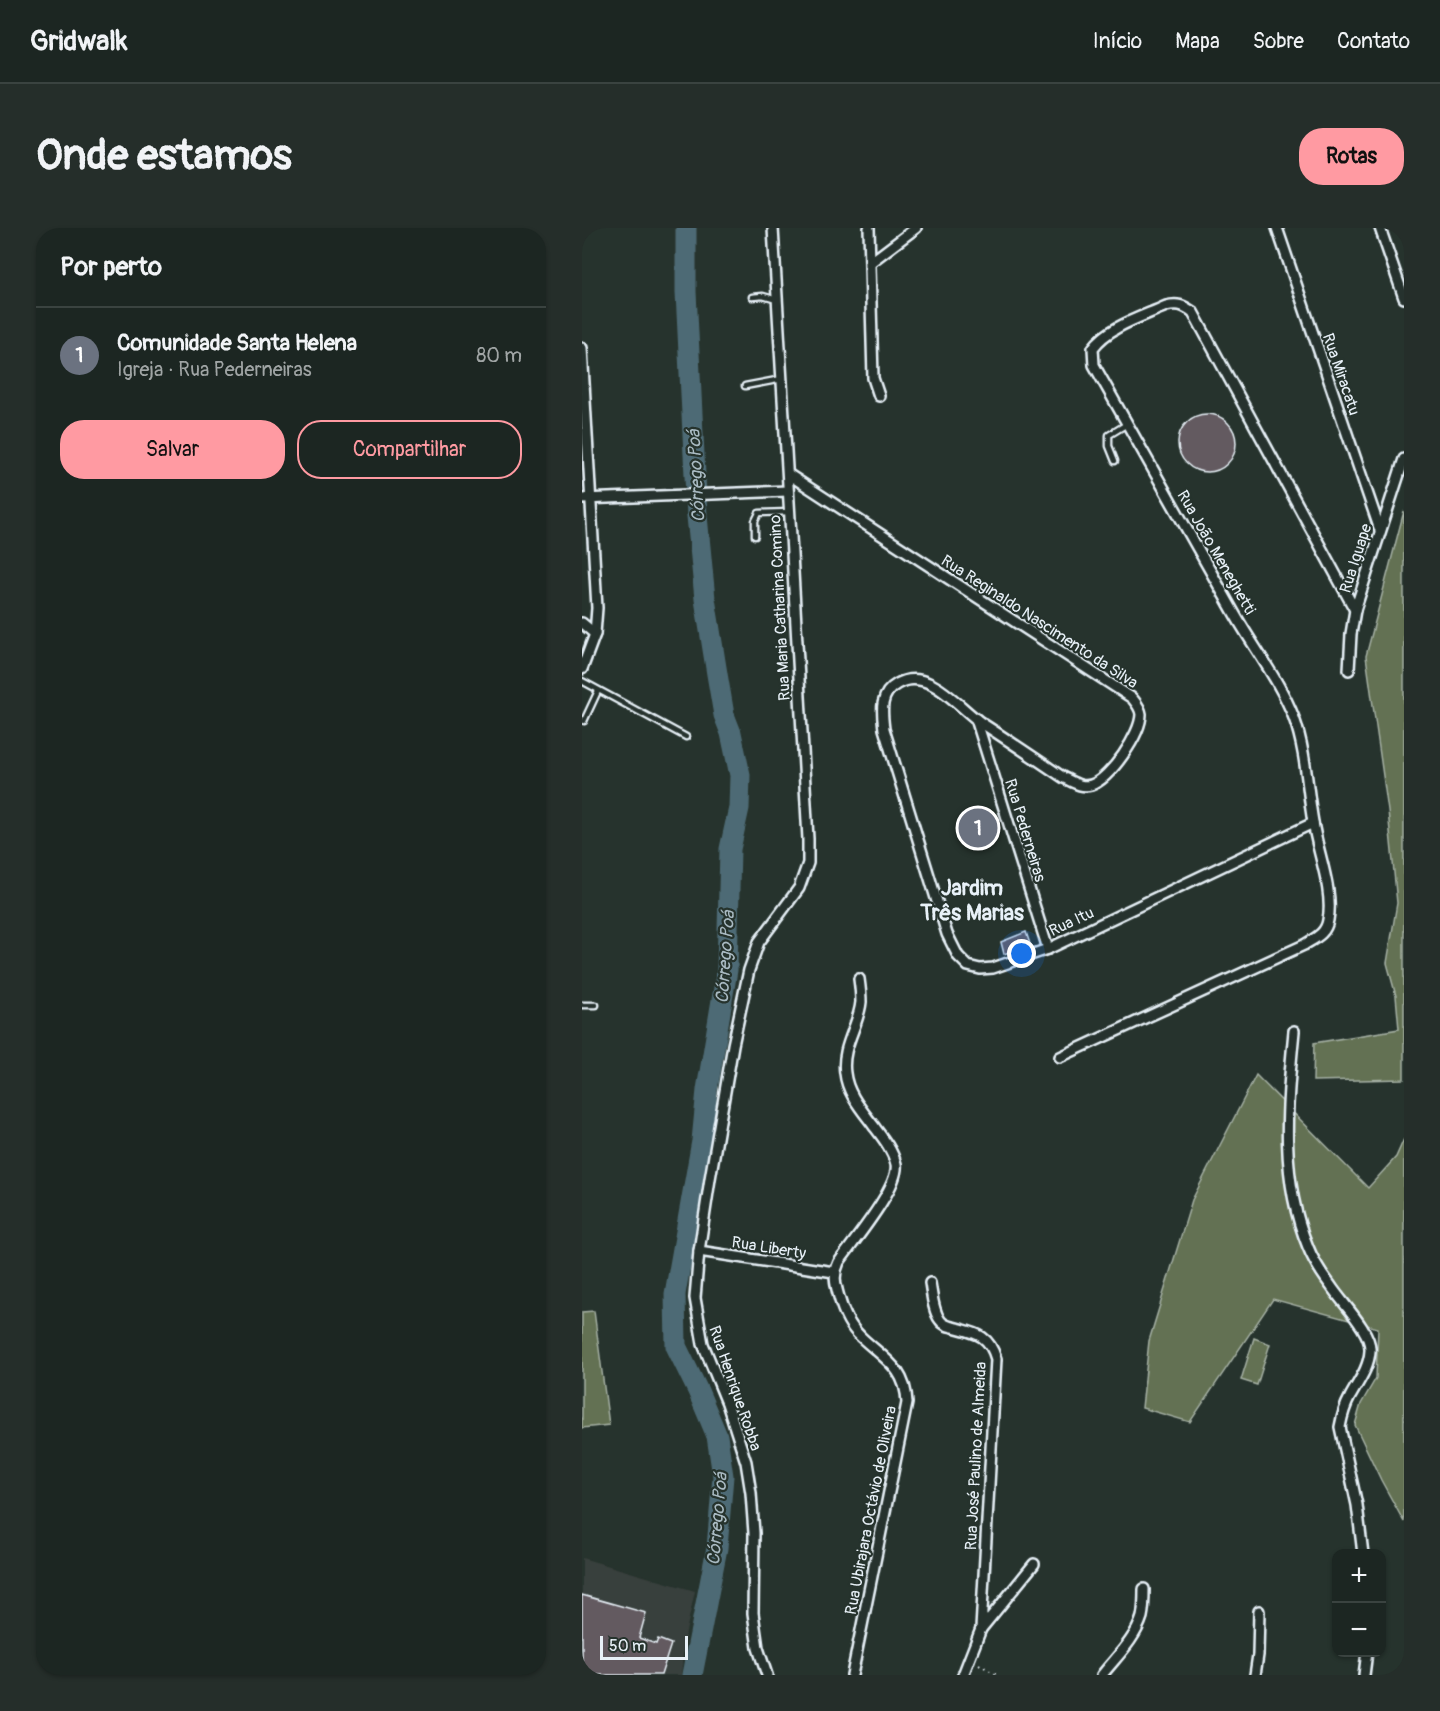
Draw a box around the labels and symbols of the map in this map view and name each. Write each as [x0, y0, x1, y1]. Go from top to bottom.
street label: Rua Miracatu [1318, 331, 1364, 418]
water label: Córrego Poá [682, 427, 710, 523]
street label: Rua João Meneghetti [1172, 487, 1260, 618]
street label: Rua Maria Catharina Comino [765, 514, 795, 701]
street label: Rua Iguape [1335, 521, 1377, 596]
street label: Rua Reginaldo Nascimento da Silva [937, 551, 1142, 693]
street label: Rua Pederneiras [1000, 776, 1050, 884]
pin: 1 [958, 806, 998, 850]
district label: Jardim Três Marias [919, 874, 1024, 927]
street label: Rua Itu [1046, 903, 1097, 941]
water label: Córrego Poá [711, 908, 740, 1004]
your location [1007, 939, 1036, 968]
street label: Rua Liberty [730, 1232, 808, 1264]
street label: Rua Henrique Robba [704, 1323, 766, 1453]
street label: Rua José Paulino de Almeida [961, 1361, 991, 1551]
street label: Rua Ubirajara Octávio de Oliveira [841, 1404, 901, 1616]
water label: Córrego Poá [702, 1470, 733, 1566]
scale bar [600, 1633, 688, 1660]

